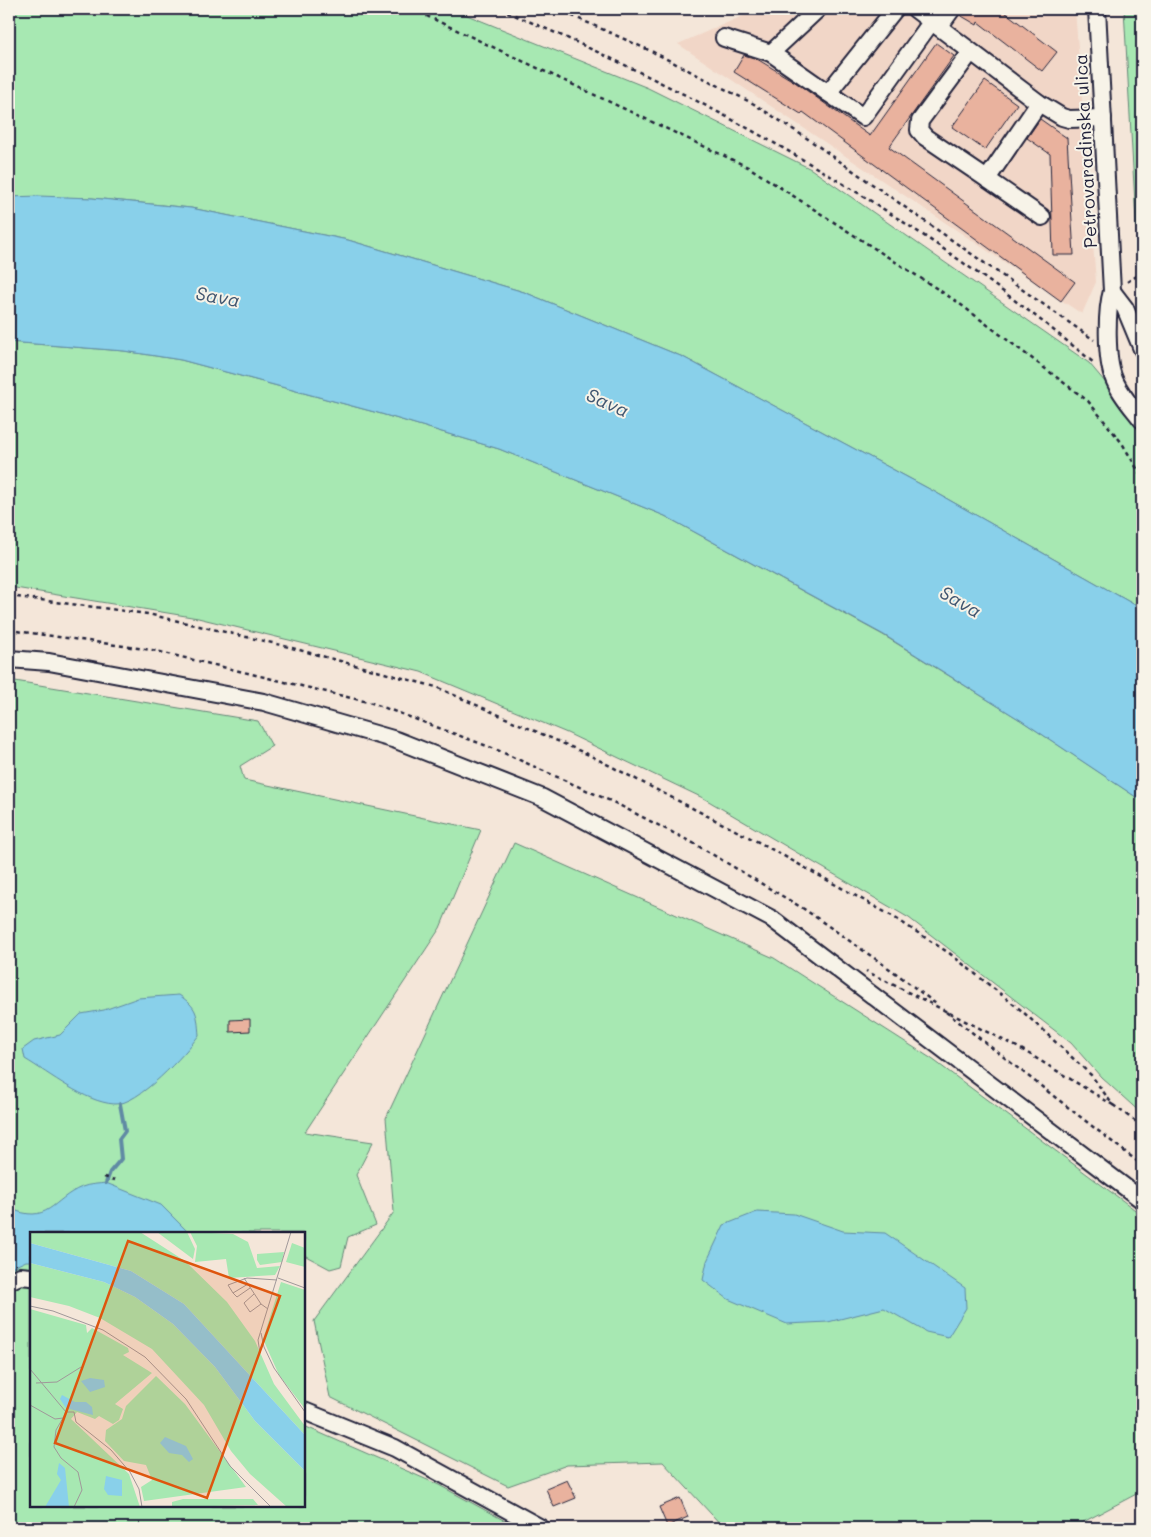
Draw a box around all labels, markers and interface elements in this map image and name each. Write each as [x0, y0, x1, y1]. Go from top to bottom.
street label: Petrovaradinska ulica [1068, 53, 1102, 249]
water label: Sava [194, 280, 242, 312]
water label: Sava [583, 382, 633, 422]
water label: Sava [936, 579, 986, 623]
inset map [30, 1232, 305, 1507]

